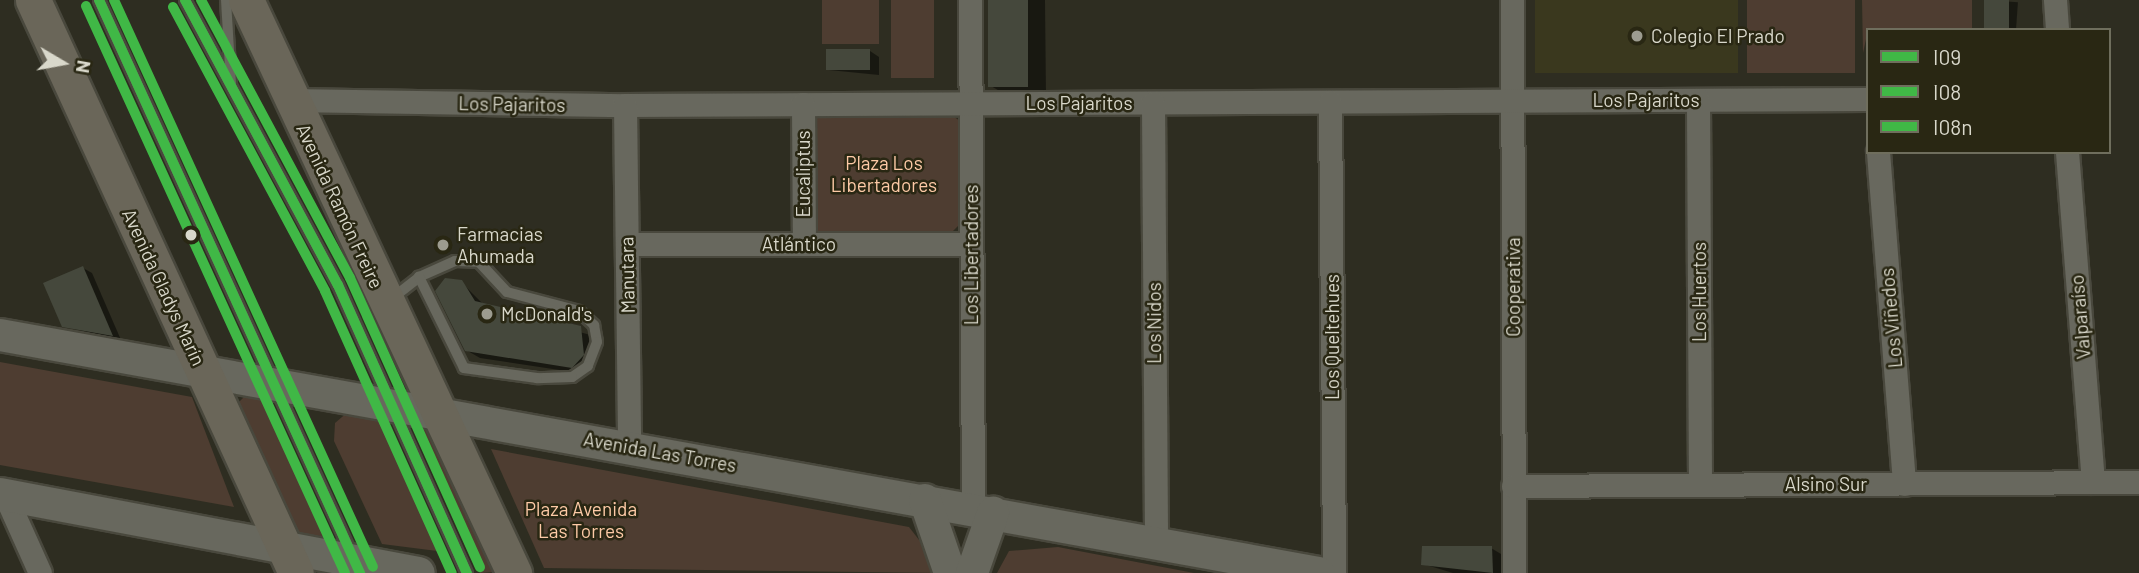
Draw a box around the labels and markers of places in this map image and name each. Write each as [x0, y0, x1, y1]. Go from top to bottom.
place label: Colegio El Prado [1651, 25, 1785, 47]
marker: Colegio El Prado [1629, 28, 1645, 44]
place label: Farmacias Ahumada [457, 223, 543, 267]
unlabelled marker [184, 228, 198, 242]
marker: Farmacias Ahumada [435, 237, 451, 253]
place label: McDonald's [501, 303, 592, 325]
marker: McDonald's [479, 306, 495, 322]

